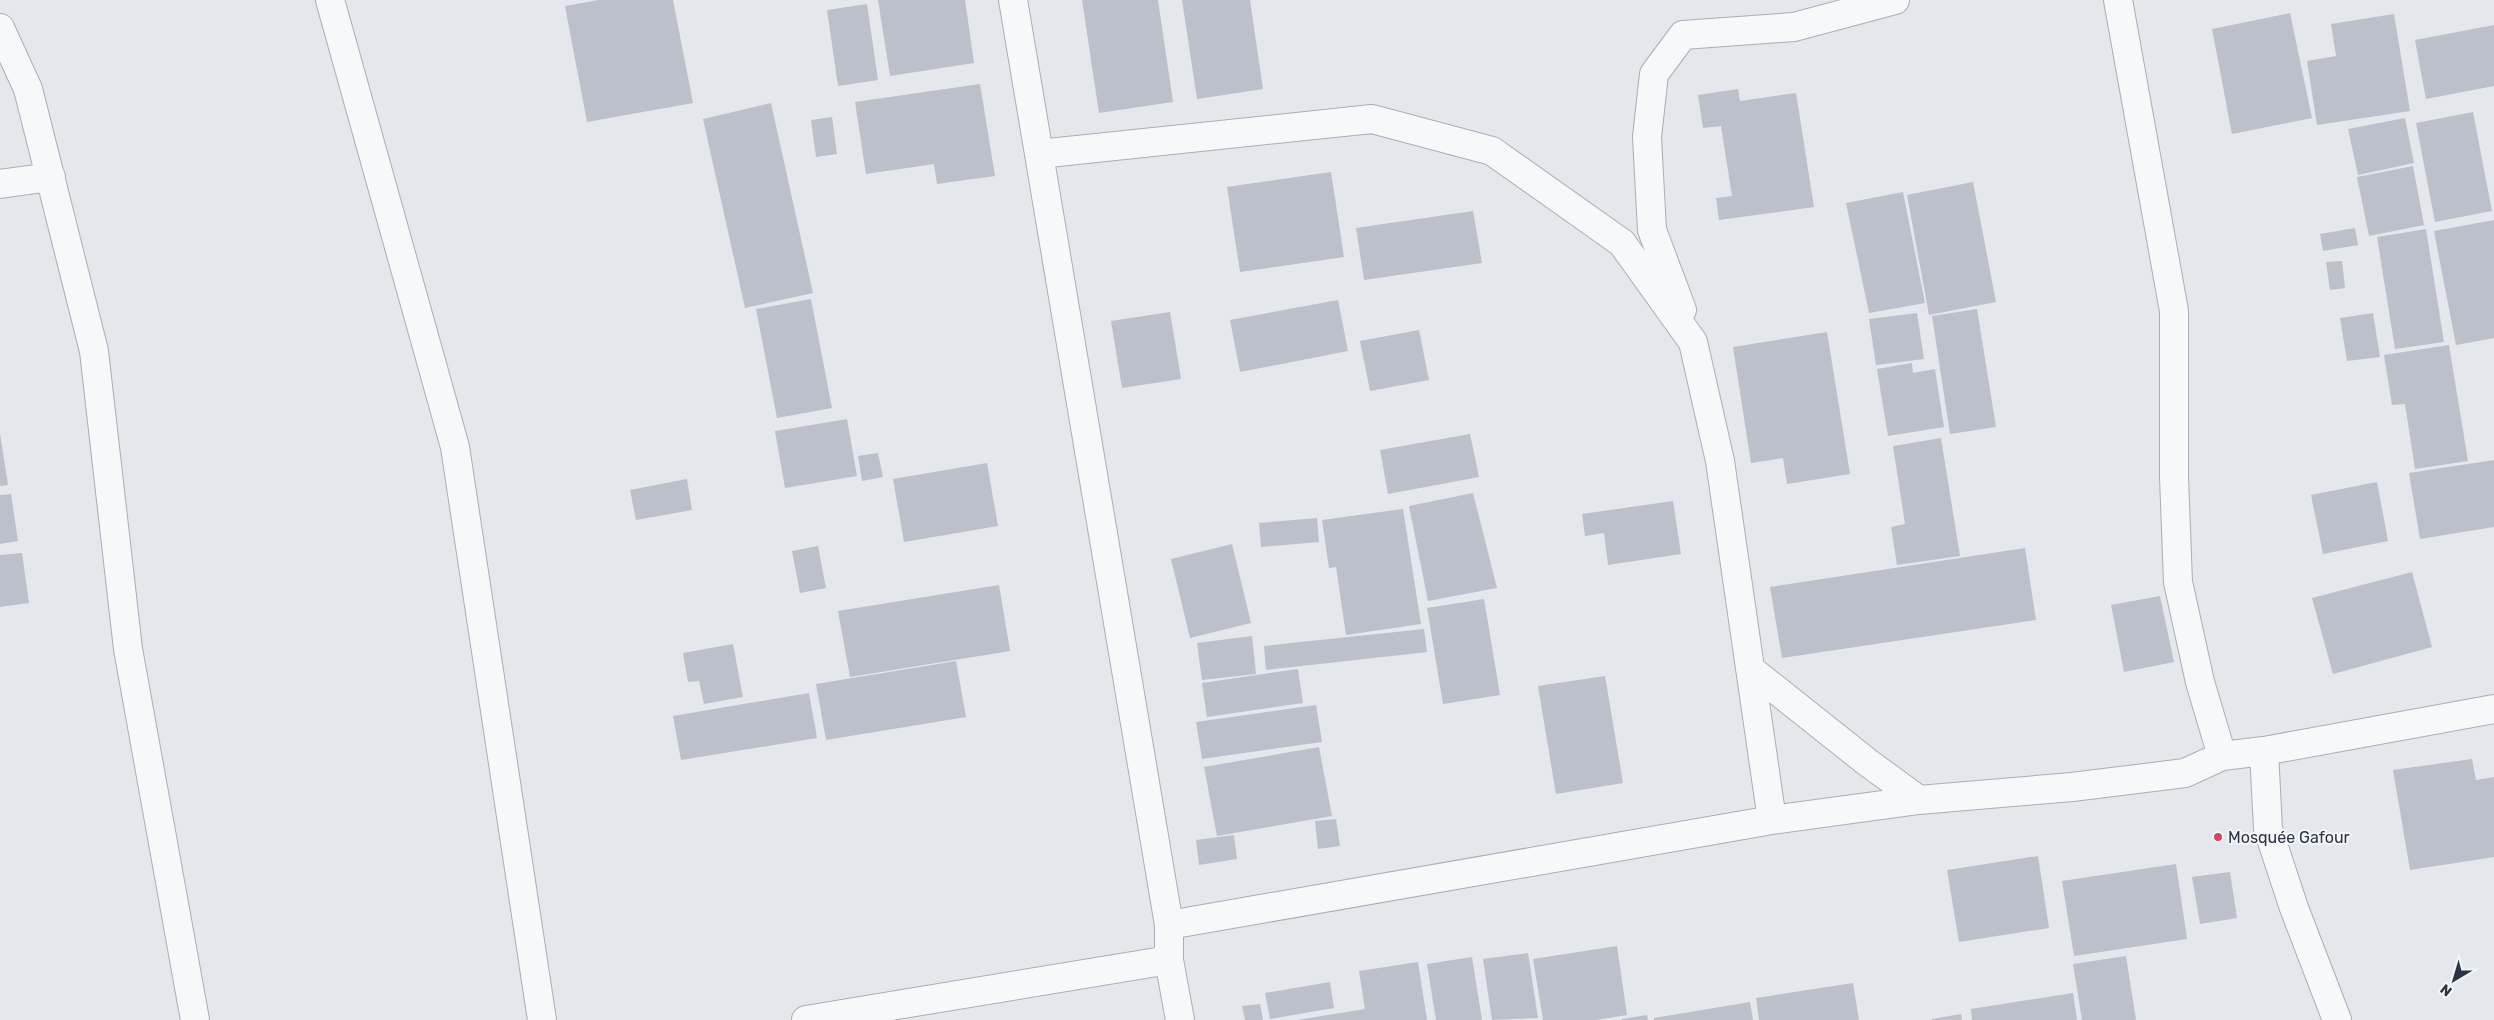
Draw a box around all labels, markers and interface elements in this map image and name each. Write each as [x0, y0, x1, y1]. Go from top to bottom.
place label: Mosquée Gafour [2228, 828, 2350, 847]
marker: Mosquée Gafour [2212, 831, 2224, 843]
north arrow [2429, 955, 2479, 1005]
text: N [2437, 980, 2456, 1000]

